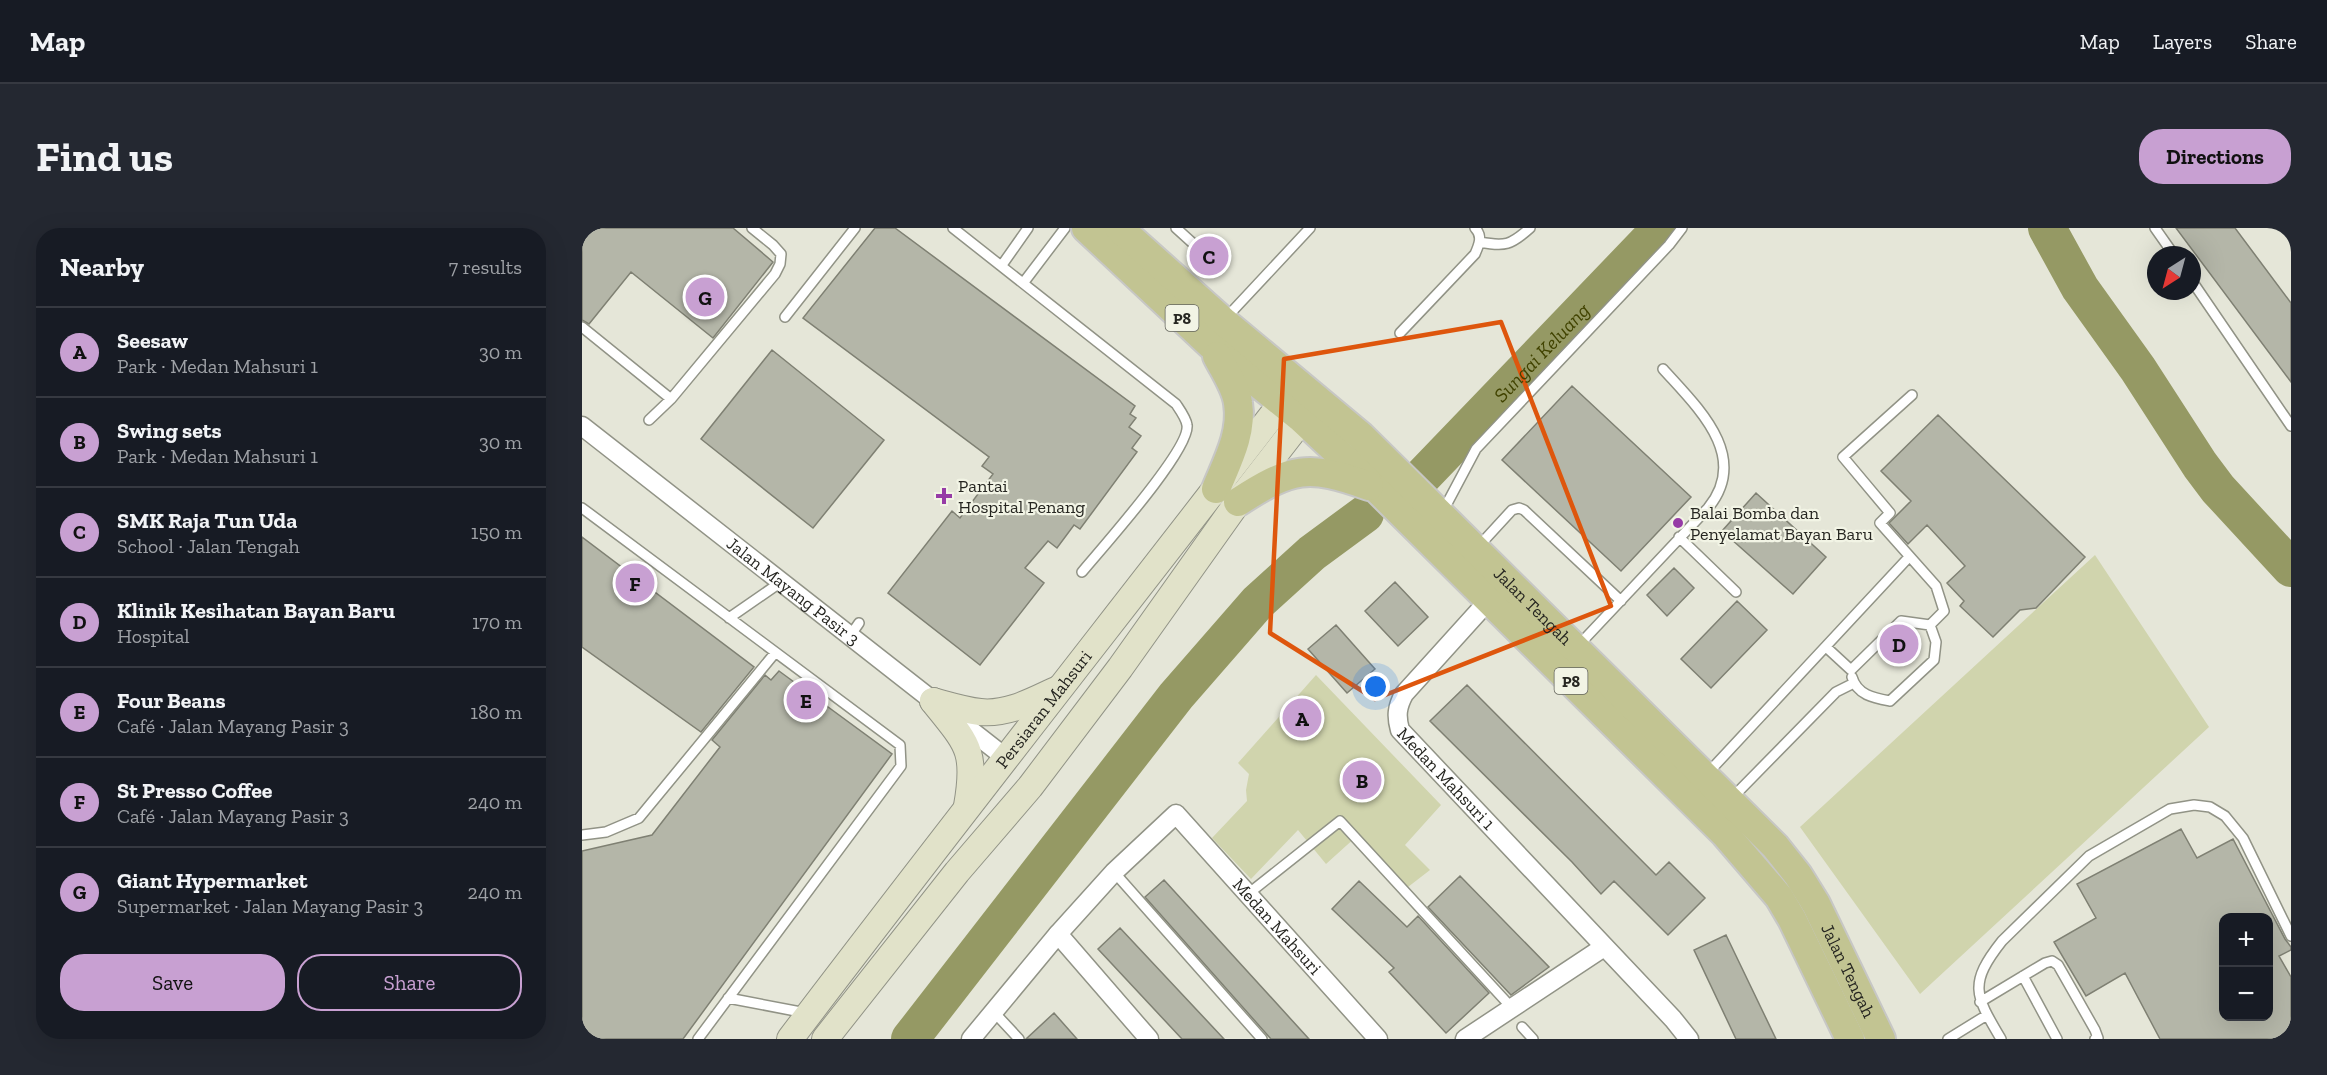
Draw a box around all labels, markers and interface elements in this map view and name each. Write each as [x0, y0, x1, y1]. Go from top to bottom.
text: Map [30, 25, 85, 58]
text: Map [2080, 29, 2120, 54]
text: Layers [2153, 29, 2212, 54]
text: Share [2245, 29, 2297, 54]
button: Directions [2139, 129, 2291, 184]
text: Find us [36, 131, 173, 182]
pin: C [1190, 234, 1228, 279]
north arrow [2147, 246, 2201, 300]
text: Nearby [60, 251, 144, 283]
text: 7 results [449, 255, 522, 279]
pin: G [686, 274, 724, 320]
water label: Sungai Keluang [1488, 297, 1595, 407]
road number: P8 [1166, 305, 1198, 331]
text: Seesaw [117, 327, 188, 354]
text: A [73, 340, 86, 364]
text: 30 m [479, 340, 522, 364]
text: Park · Medan Mahsuri 1 [117, 354, 318, 378]
text: Swing sets [117, 417, 222, 444]
text: B [73, 430, 86, 454]
text: 30 m [479, 430, 522, 454]
text: Park · Medan Mahsuri 1 [117, 444, 318, 468]
place label: Pantai Hospital Penang [958, 475, 1085, 518]
marker: Pantai Hospital Penang [935, 487, 953, 505]
place label: Balai Bomba dan Penyelamat Bayan Baru [1690, 502, 1873, 545]
text: SMK Raja Tun Uda [117, 507, 297, 534]
marker: Balai Bomba dan Penyelamat Bayan Baru [1671, 516, 1685, 530]
text: C [73, 520, 86, 544]
text: 150 m [471, 520, 522, 544]
street label: Jalan Mayang Pasir 3 [722, 532, 864, 650]
text: School · Jalan Tengah [117, 534, 300, 558]
pin: F [616, 560, 654, 606]
street label: Jalan Tengah [1489, 563, 1577, 650]
text: Klinik Kesihatan Bayan Baru [117, 597, 395, 624]
text: D [73, 610, 86, 634]
text: 170 m [472, 610, 522, 634]
pin: D [1880, 622, 1918, 666]
text: Hospital [117, 624, 190, 648]
street label: Persiaran Mahsuri [991, 646, 1096, 773]
road number: P8 [1554, 668, 1588, 694]
your location [1361, 672, 1390, 701]
pin: E [786, 678, 826, 722]
text: Four Beans [117, 687, 226, 714]
pin: A [1282, 696, 1322, 740]
text: E [74, 700, 85, 724]
text: 180 m [470, 700, 522, 724]
text: Café · Jalan Mayang Pasir 3 [117, 714, 349, 738]
street label: Medan Mahsuri 1 [1392, 723, 1500, 835]
pin: B [1342, 758, 1382, 802]
text: St Presso Coffee [117, 777, 272, 804]
text: F [74, 790, 85, 814]
text: 240 m [468, 790, 522, 814]
text: Café · Jalan Mayang Pasir 3 [117, 804, 349, 828]
text: Giant Hypermarket [117, 867, 308, 894]
street label: Medan Mahsuri [1228, 874, 1326, 979]
text: G [73, 880, 86, 904]
text: 240 m [468, 880, 522, 904]
text: Supermarket · Jalan Mayang Pasir 3 [117, 894, 423, 918]
map controls [2219, 913, 2273, 1021]
button: + [2219, 913, 2273, 967]
street label: Jalan Tengah [1816, 920, 1880, 1021]
button: Save [60, 954, 285, 1011]
button: Share [297, 954, 522, 1011]
button: − [2219, 967, 2273, 1021]

